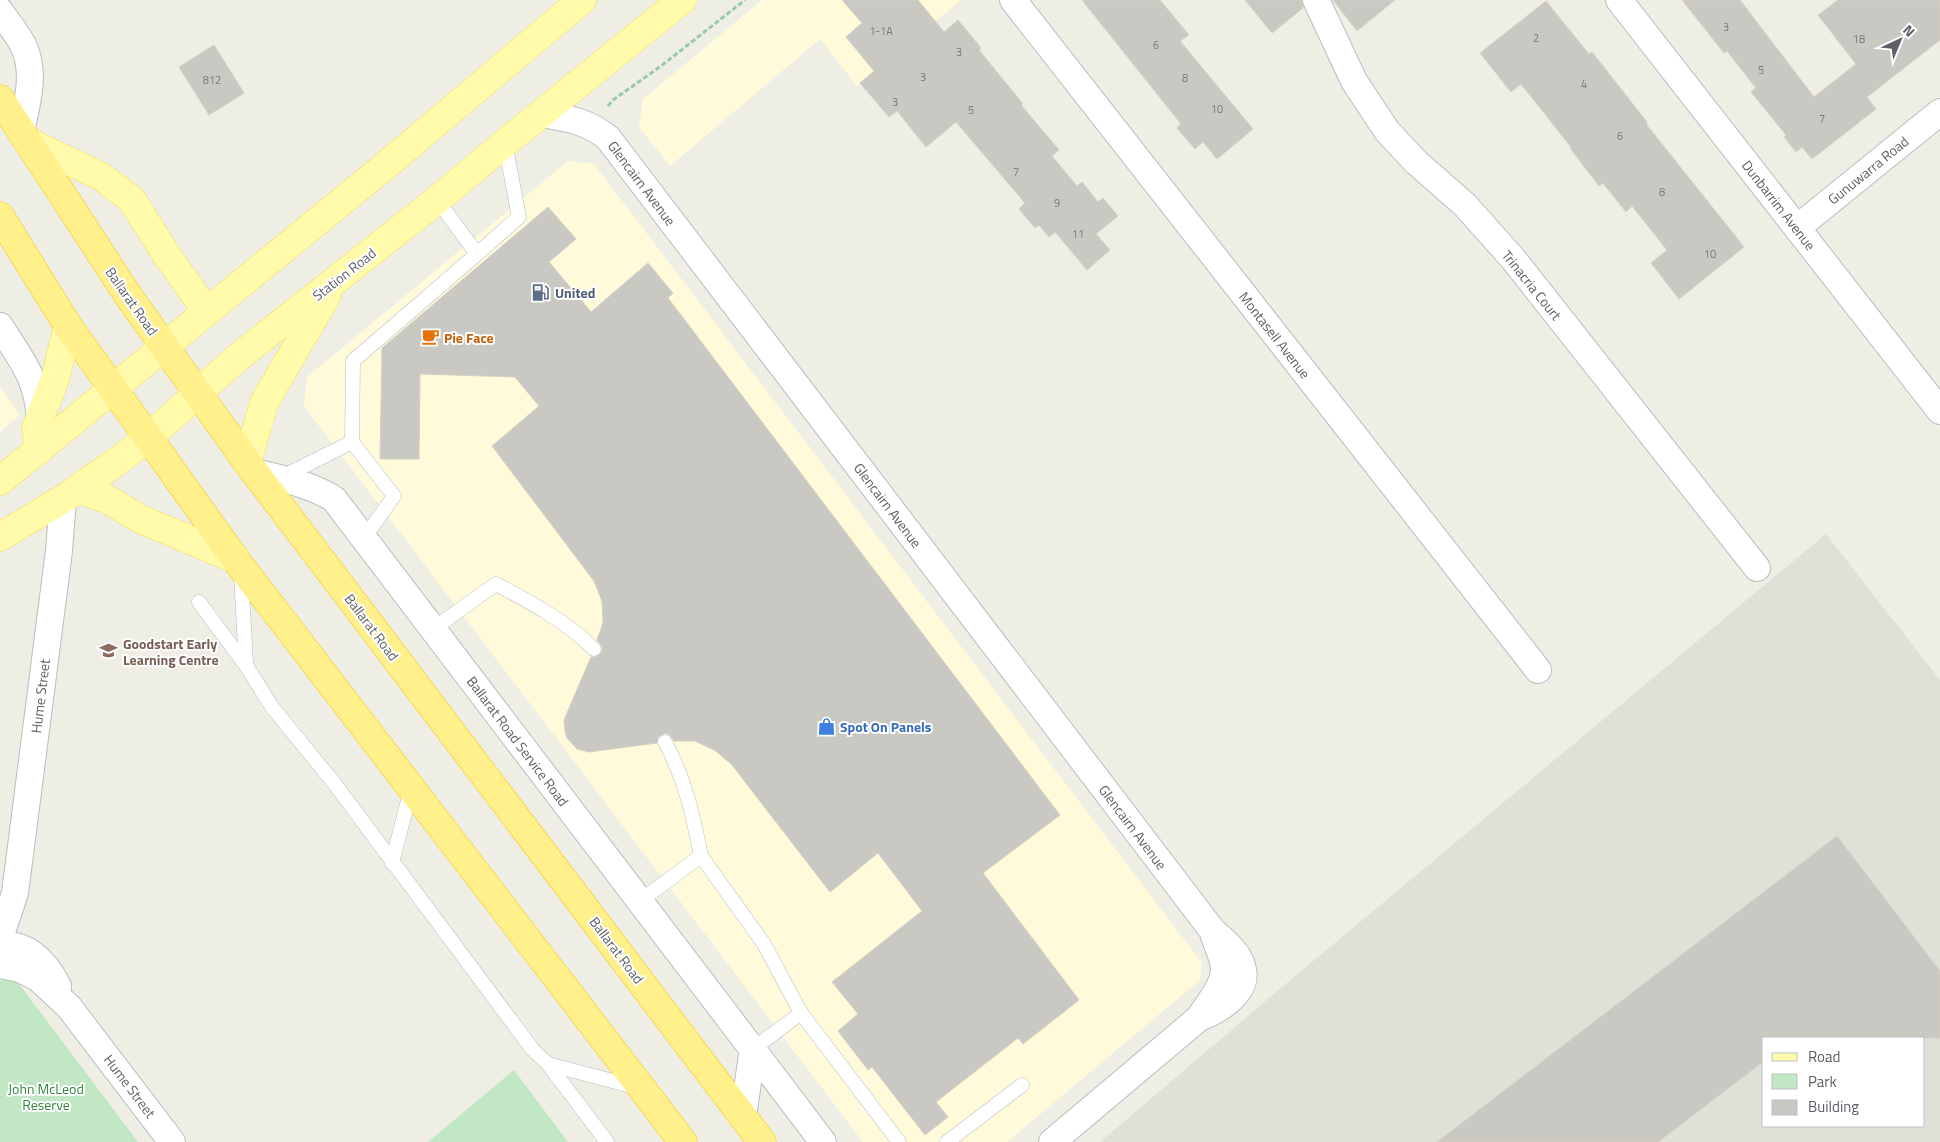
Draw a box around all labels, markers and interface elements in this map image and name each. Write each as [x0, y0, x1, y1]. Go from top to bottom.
north arrow [1875, 15, 1925, 65]
house number: 3 [1723, 19, 1729, 35]
text: N [1899, 19, 1920, 41]
house number: 1-1A [869, 23, 893, 39]
house number: 2 [1533, 30, 1539, 46]
house number: 18 [1853, 31, 1865, 47]
house number: 6 [1153, 37, 1159, 53]
house number: 3 [956, 44, 962, 60]
house number: 5 [1758, 62, 1764, 78]
house number: 3 [920, 69, 926, 85]
house number: 8 [1182, 70, 1188, 86]
house number: 812 [203, 72, 221, 88]
house number: 4 [1581, 76, 1587, 92]
house number: 3 [892, 94, 898, 110]
house number: 10 [1211, 101, 1223, 117]
house number: 5 [968, 102, 974, 118]
house number: 7 [1819, 111, 1825, 127]
house number: 6 [1617, 128, 1623, 144]
street label: Gunuwarra Road [1823, 131, 1913, 209]
street label: Glencairn Avenue [603, 136, 681, 230]
street label: Dunbarrim Avenue [1737, 155, 1821, 255]
house number: 7 [1013, 164, 1019, 180]
house number: 8 [1659, 184, 1665, 200]
house number: 9 [1054, 195, 1060, 211]
house number: 11 [1072, 226, 1084, 242]
street label: Station Road [308, 242, 380, 306]
street label: Trinacria Court [1497, 245, 1567, 325]
house number: 10 [1704, 246, 1716, 262]
street label: Ballarat Road [101, 262, 163, 340]
fuel station icon: United [531, 282, 551, 302]
place label: United [555, 282, 595, 303]
street label: Montasell Avenue [1234, 287, 1316, 383]
cafe icon: Pie Face [420, 327, 440, 347]
place label: Pie Face [444, 327, 494, 348]
street label: Glencairn Avenue [849, 458, 927, 552]
street label: Ballarat Road [340, 589, 404, 665]
place label: Goodstart Early Learning Centre [123, 633, 219, 670]
school or university icon: Goodstart Early Learning Centre [99, 641, 119, 661]
street label: Hume Street [25, 658, 55, 734]
street label: Ballarat Road Service Road [462, 672, 574, 810]
shop icon: Spot On Panels [816, 716, 836, 736]
place label: Spot On Panels [840, 716, 932, 737]
street label: Glencairn Avenue [1094, 780, 1172, 874]
street label: Ballarat Road [585, 912, 649, 988]
legend [1762, 1037, 1925, 1127]
text: Road [1808, 1045, 1840, 1068]
street label: Hume Street [99, 1050, 161, 1122]
text: Park [1808, 1070, 1837, 1093]
park label: John McLeod Reserve [8, 1078, 84, 1115]
text: Building [1808, 1095, 1859, 1118]

